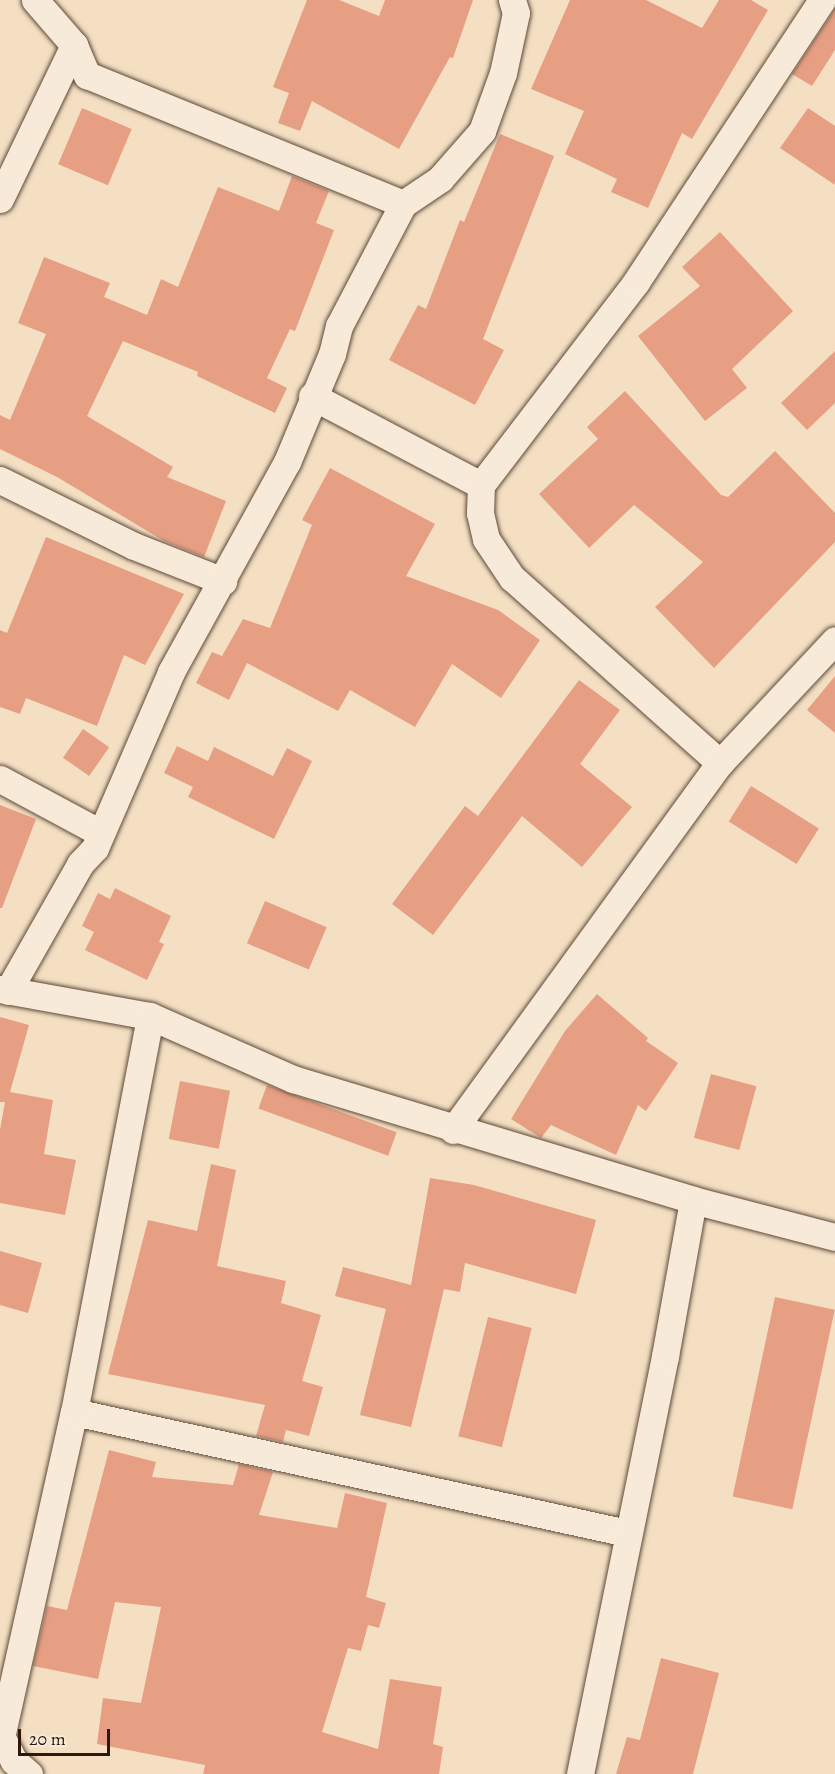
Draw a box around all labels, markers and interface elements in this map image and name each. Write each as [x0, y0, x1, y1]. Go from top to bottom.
scale bar [21, 1717, 112, 1755]
text: 20 m [29, 1727, 66, 1751]

